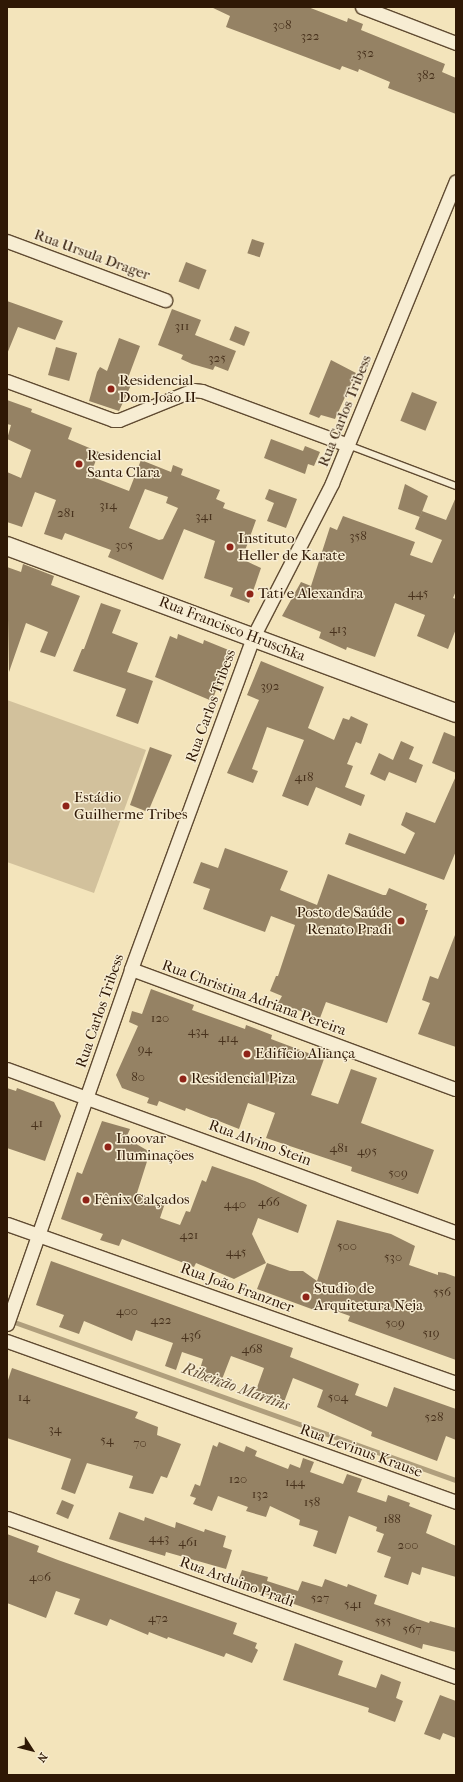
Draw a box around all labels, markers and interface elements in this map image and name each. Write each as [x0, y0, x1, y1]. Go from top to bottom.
house number: 308 [272, 17, 292, 33]
house number: 322 [301, 28, 319, 44]
house number: 352 [356, 45, 374, 61]
house number: 382 [417, 67, 435, 83]
street label: Rua Ursula Drager [31, 226, 153, 284]
house number: 311 [175, 318, 189, 334]
house number: 325 [208, 350, 226, 366]
street label: Rua Carlos Tribess [314, 352, 376, 470]
place label: Residencial Dom João II [119, 371, 196, 406]
marker: Residencial Dom João II [106, 384, 116, 394]
place label: Residencial Santa Clara [87, 446, 161, 481]
marker: Residencial Santa Clara [74, 459, 84, 469]
house number: 314 [99, 497, 117, 513]
house number: 281 [57, 505, 75, 521]
house number: 341 [195, 508, 213, 524]
house number: 358 [349, 528, 367, 544]
place label: Instituto Heller de Karate [238, 529, 345, 564]
house number: 305 [115, 537, 133, 553]
marker: Instituto Heller de Karate [225, 542, 235, 552]
place label: Tati e Alexandra [258, 585, 363, 603]
house number: 445 [408, 585, 428, 601]
marker: Tati e Alexandra [245, 589, 255, 599]
street label: Rua Francisco Hruschka [156, 593, 308, 665]
house number: 413 [329, 621, 347, 637]
street label: Rua Carlos Tribess [182, 647, 240, 765]
house number: 392 [261, 678, 279, 694]
house number: 418 [295, 769, 313, 785]
place label: Estádio Guilherme Tribes [74, 788, 187, 823]
marker: Estádio Guilherme Tribes [61, 801, 71, 811]
place label: Posto de Saúde Renato Pradi [297, 903, 392, 938]
marker: Posto de Saúde Renato Pradi [395, 915, 407, 927]
street label: Rua Carlos Tribess [72, 952, 128, 1070]
street label: Rua Christina Adriana Pereira [159, 956, 349, 1040]
house number: 120 [151, 1010, 169, 1026]
house number: 434 [188, 1023, 208, 1039]
house number: 414 [218, 1030, 238, 1046]
house number: 94 [138, 1041, 152, 1057]
place label: Edifício Aliança [255, 1045, 355, 1063]
marker: Edifício Aliança [242, 1049, 252, 1059]
house number: 80 [131, 1069, 145, 1085]
place label: Residencial Piza [191, 1070, 296, 1088]
marker: Residencial Piza [178, 1074, 188, 1084]
house number: 41 [31, 1115, 43, 1131]
street label: Rua Alvino Stein [206, 1116, 314, 1170]
place label: Inoovar Iluminações [116, 1129, 194, 1164]
house number: 481 [330, 1140, 348, 1156]
marker: Inoovar Iluminações [103, 1142, 113, 1152]
house number: 495 [357, 1143, 377, 1159]
house number: 509 [388, 1165, 408, 1181]
place label: Fênix Calçados [94, 1191, 190, 1209]
house number: 466 [258, 1194, 280, 1210]
marker: Fênix Calçados [81, 1195, 91, 1205]
house number: 440 [224, 1196, 246, 1212]
house number: 421 [180, 1227, 198, 1243]
house number: 500 [337, 1238, 357, 1254]
house number: 445 [226, 1244, 246, 1260]
house number: 530 [384, 1249, 402, 1265]
street label: Rua João Franzner [178, 1259, 296, 1317]
place label: Studio de Arquitetura Neja [314, 1279, 423, 1314]
house number: 556 [433, 1284, 451, 1300]
marker: Studio de Arquitetura Neja [301, 1292, 311, 1302]
house number: 400 [116, 1303, 138, 1319]
house number: 422 [150, 1312, 172, 1328]
house number: 509 [385, 1315, 405, 1331]
house number: 519 [422, 1325, 440, 1341]
house number: 436 [181, 1327, 201, 1343]
house number: 468 [241, 1341, 263, 1357]
water label: Ribeirão Martins [180, 1359, 292, 1415]
house number: 14 [18, 1389, 30, 1405]
house number: 504 [328, 1389, 348, 1405]
house number: 528 [425, 1409, 443, 1425]
street label: Rua Levinus Krause [297, 1420, 425, 1482]
house number: 34 [48, 1421, 62, 1437]
house number: 54 [100, 1432, 114, 1448]
house number: 70 [133, 1435, 147, 1451]
house number: 120 [229, 1471, 247, 1487]
house number: 144 [285, 1474, 305, 1490]
house number: 132 [252, 1486, 268, 1502]
house number: 158 [304, 1494, 320, 1510]
house number: 188 [383, 1511, 401, 1527]
house number: 443 [149, 1530, 169, 1546]
house number: 461 [178, 1534, 198, 1550]
house number: 200 [397, 1537, 419, 1553]
street label: Rua Arduino Pradi [177, 1553, 297, 1611]
house number: 406 [29, 1569, 51, 1585]
house number: 527 [311, 1590, 329, 1606]
house number: 541 [344, 1596, 362, 1612]
house number: 472 [148, 1610, 168, 1626]
house number: 555 [375, 1613, 391, 1629]
house number: 567 [403, 1621, 421, 1637]
north arrow [12, 1730, 52, 1770]
text: N [34, 1750, 50, 1765]

